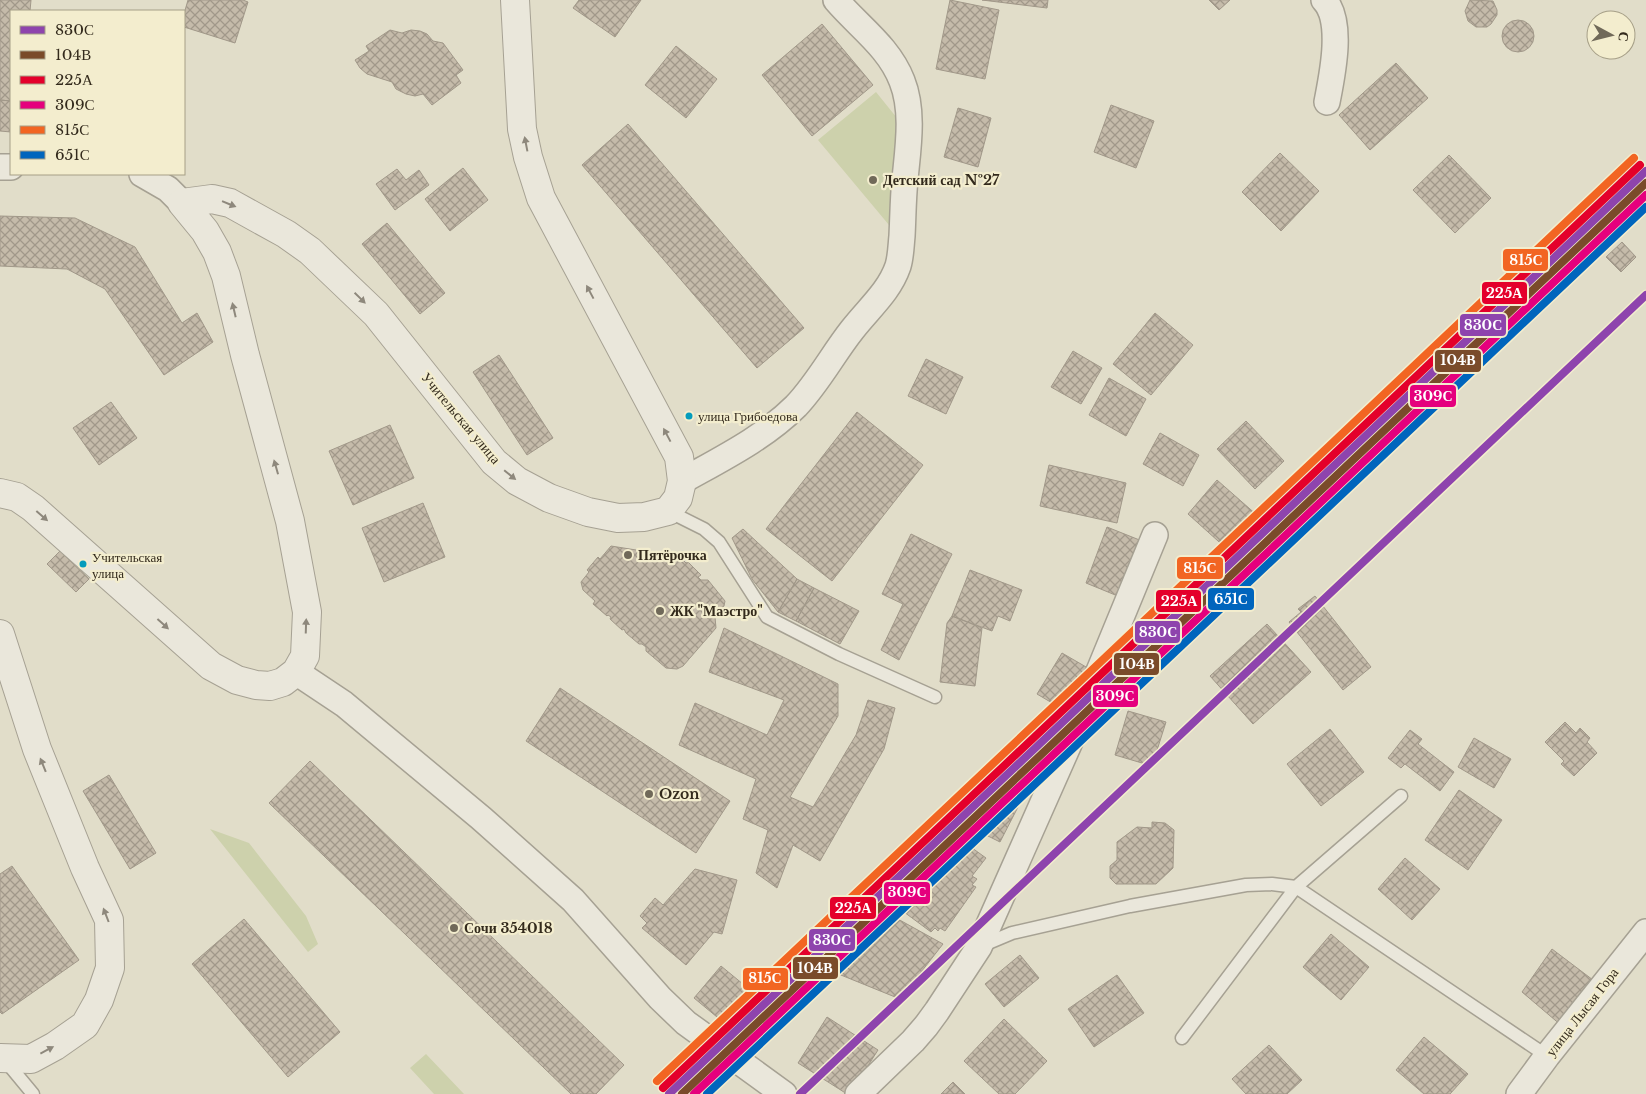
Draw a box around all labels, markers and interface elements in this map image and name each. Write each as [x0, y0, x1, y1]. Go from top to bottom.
legend [10, 10, 185, 175]
north arrow [1586, 10, 1636, 60]
text: 830С [55, 20, 94, 39]
text: С [1614, 30, 1633, 43]
text: 104В [55, 45, 91, 64]
text: 225А [55, 70, 93, 89]
text: 309С [55, 95, 95, 114]
text: 815С [55, 120, 89, 139]
one-way arrow [521, 135, 529, 151]
text: 651С [55, 145, 90, 164]
place label: Детский сад №27 [883, 171, 1000, 189]
marker: Детский сад №27 [867, 174, 879, 186]
one-way arrow [222, 200, 237, 208]
line badge: 815С [1502, 248, 1549, 272]
text: 815С [1509, 251, 1543, 269]
line badge: 225А [1481, 281, 1528, 305]
text: 225А [1486, 284, 1523, 302]
one-way arrow [586, 285, 595, 298]
one-way arrow [353, 292, 365, 304]
one-way arrow [230, 303, 238, 318]
line badge: 830С [1459, 313, 1507, 337]
text: 830С [1464, 316, 1502, 334]
line badge: 104В [1434, 349, 1482, 373]
text: 104В [1440, 351, 1476, 369]
street label: Учительская улица [417, 368, 505, 468]
line badge: 309С [1409, 384, 1457, 408]
text: 309С [1413, 387, 1453, 405]
place label: улица Грибоедова [698, 408, 798, 425]
marker: улица Грибоедова [684, 411, 694, 421]
one-way arrow [663, 428, 671, 442]
one-way arrow [271, 460, 279, 475]
one-way arrow [503, 469, 516, 480]
one-way arrow [35, 510, 47, 522]
place label: Пятёрочка [638, 546, 707, 564]
place label: Учительская улица [92, 549, 162, 582]
marker: Пятёрочка [622, 549, 634, 561]
line badge: 815С [1176, 556, 1224, 580]
marker: Учительская улица [78, 559, 88, 569]
text: 815С [1183, 559, 1217, 577]
line badge: 651С [1207, 587, 1255, 611]
line badge: 225А [1155, 589, 1202, 613]
text: 651С [1214, 590, 1248, 608]
text: 225А [1161, 592, 1198, 610]
place label: ЖК "Маэстро" [670, 602, 763, 620]
marker: ЖК "Маэстро" [654, 605, 666, 617]
one-way arrow [157, 618, 169, 630]
one-way arrow [303, 618, 311, 634]
line badge: 830С [1134, 620, 1181, 644]
text: 830С [1139, 623, 1177, 641]
line badge: 104В [1113, 652, 1160, 676]
text: 104В [1119, 655, 1155, 673]
line badge: 309С [1092, 684, 1139, 708]
text: 309С [1095, 687, 1135, 705]
one-way arrow [39, 758, 47, 772]
place label: Ozon [659, 785, 700, 803]
marker: Ozon [643, 788, 655, 800]
line badge: 309С [883, 881, 931, 905]
text: 309С [887, 883, 927, 901]
line badge: 225А [829, 896, 877, 920]
text: 225А [835, 899, 872, 917]
one-way arrow [102, 907, 110, 922]
place label: Сочи 354018 [464, 919, 553, 937]
marker: Сочи 354018 [448, 922, 460, 934]
line badge: 830С [808, 928, 856, 952]
text: 830С [813, 931, 851, 949]
line badge: 104В [792, 956, 839, 980]
text: 104В [797, 959, 833, 977]
street label: улица Лысая Гора [1542, 963, 1623, 1060]
line badge: 815С [742, 967, 789, 991]
text: 815С [748, 969, 782, 987]
one-way arrow [40, 1046, 53, 1055]

